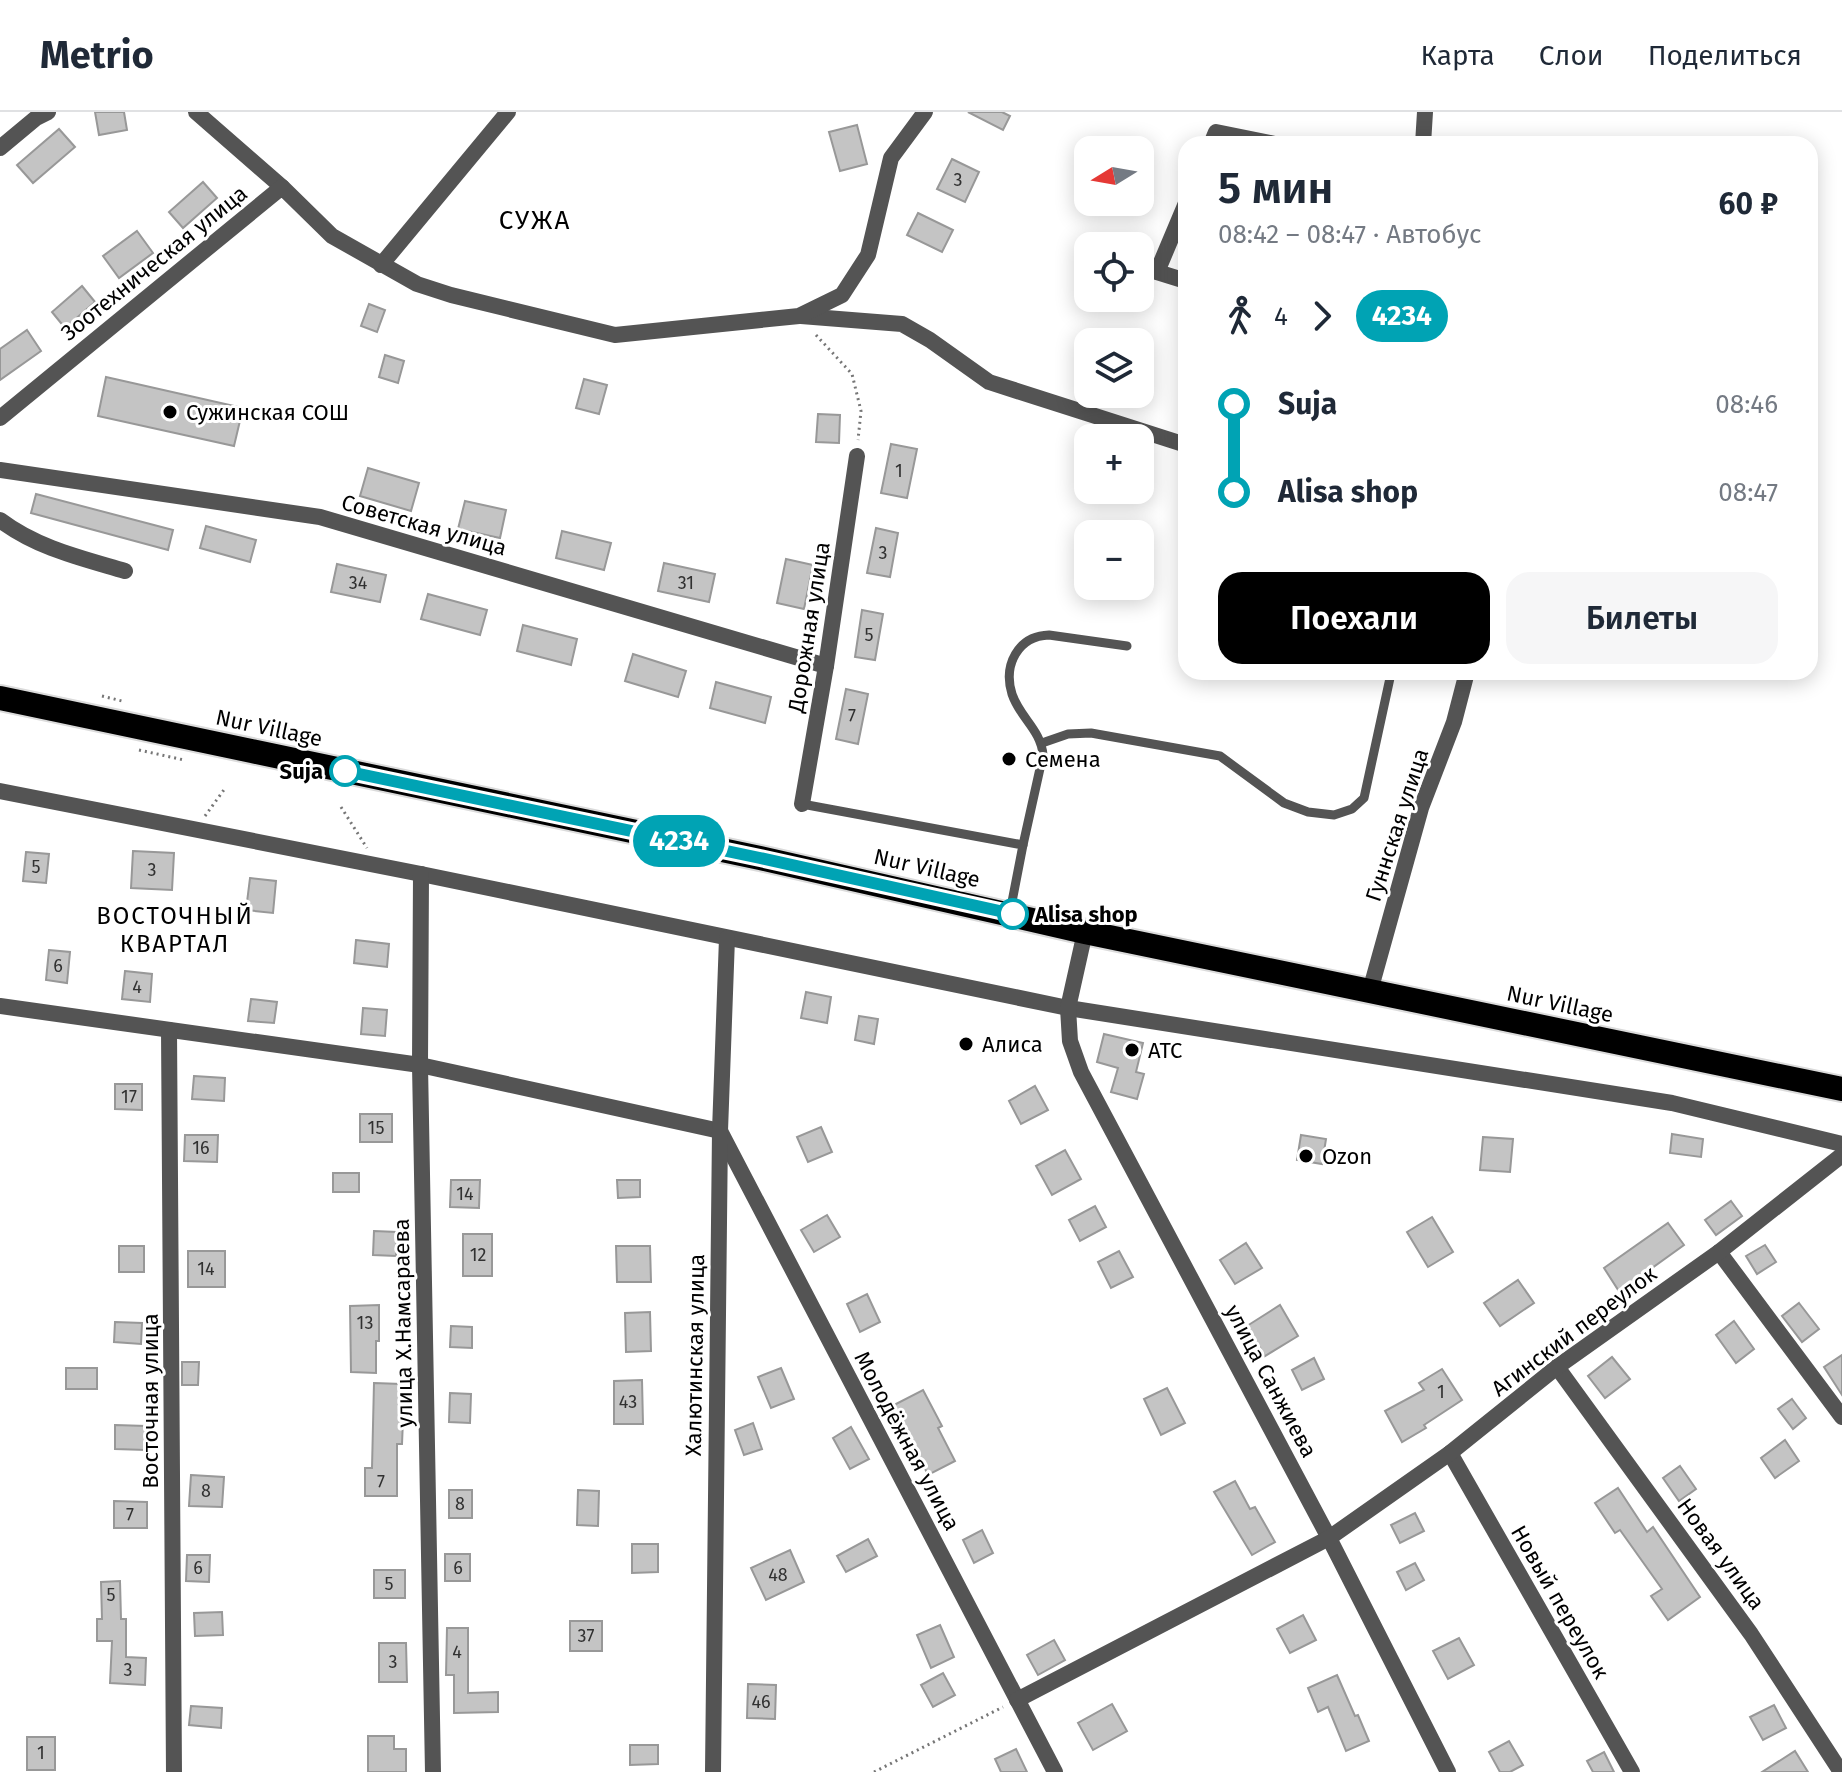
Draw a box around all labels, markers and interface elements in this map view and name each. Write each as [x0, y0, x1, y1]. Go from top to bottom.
text: Metrio [40, 32, 154, 78]
text: Карта [1420, 39, 1495, 72]
text: Слои [1539, 39, 1604, 72]
text: Поделиться [1648, 39, 1802, 72]
north arrow [1074, 136, 1154, 216]
map controls [1074, 136, 1154, 600]
text: 5 мин [1218, 162, 1333, 215]
house number: 3 [954, 169, 962, 191]
street label: Зоотехническая улица [55, 180, 253, 346]
text: 60 ₽ [1719, 186, 1778, 222]
district label: СУЖА [499, 205, 571, 236]
text: 08:42 – 08:47 · Автобус [1218, 219, 1482, 250]
button: locate [1074, 232, 1154, 312]
icon: walk [1218, 294, 1262, 338]
icon: forward [1300, 294, 1344, 338]
text: 4234 [1372, 299, 1432, 332]
text: 4 [1274, 301, 1288, 332]
button: layers [1074, 328, 1154, 408]
text: Suja [1278, 386, 1337, 422]
text: 08:46 [1715, 389, 1778, 420]
place label: Сужинская СОШ [186, 399, 349, 426]
marker: Сужинская СОШ [161, 403, 179, 421]
button: + [1074, 424, 1154, 504]
house number: 1 [895, 460, 903, 482]
text: Alisa shop [1278, 474, 1418, 510]
text: 08:47 [1718, 477, 1778, 508]
street label: Советская улица [338, 488, 510, 562]
button: − [1074, 520, 1154, 600]
street label: Дорожная улица [782, 540, 836, 715]
house number: 3 [879, 542, 887, 564]
house number: 34 [349, 572, 368, 594]
house number: 31 [678, 572, 694, 594]
button: Поехали [1218, 572, 1490, 664]
button: Билеты [1506, 572, 1778, 664]
house number: 5 [864, 624, 874, 646]
street label: Nur Village [213, 704, 325, 752]
house number: 7 [848, 705, 856, 727]
street label: Гуннская улица [1360, 745, 1434, 905]
place label: Семена [1025, 746, 1101, 773]
marker: Семена [1000, 750, 1018, 768]
marker: Suja [330, 756, 360, 786]
place label: Suja [280, 758, 323, 785]
line badge: 4234 [623, 815, 735, 867]
text: 4234 [649, 824, 709, 857]
street label: Nur Village [871, 843, 983, 893]
house number: 5 [31, 856, 41, 878]
house number: 3 [148, 859, 156, 881]
marker: Alisa shop [998, 899, 1028, 929]
place label: Alisa shop [1034, 901, 1138, 928]
district label: ВОСТОЧНЫЙ КВАРТАЛ [96, 902, 254, 958]
house number: 6 [53, 955, 63, 977]
house number: 4 [132, 976, 142, 998]
street label: Nur Village [1504, 980, 1616, 1028]
place label: Алиса [982, 1031, 1043, 1058]
marker: Алиса [957, 1035, 975, 1053]
place label: АТС [1148, 1037, 1182, 1064]
marker: АТС [1123, 1041, 1141, 1059]
house number: 17 [121, 1086, 137, 1108]
house number: 15 [368, 1117, 384, 1139]
house number: 16 [192, 1137, 210, 1159]
place label: Ozon [1322, 1143, 1372, 1170]
marker: Ozon [1297, 1147, 1315, 1165]
house number: 14 [456, 1183, 474, 1205]
street label: улица Х.Намсараева [388, 1218, 418, 1428]
house number: 12 [470, 1244, 486, 1266]
street label: Халютинская улица [680, 1254, 710, 1456]
house number: 14 [197, 1258, 215, 1280]
street label: Агинский переулок [1486, 1260, 1662, 1402]
street label: улица Санжиева [1219, 1300, 1323, 1462]
house number: 13 [357, 1312, 373, 1334]
street label: Восточная улица [137, 1313, 164, 1489]
street label: Молодёжная улица [848, 1347, 966, 1535]
house number: 1 [1437, 1381, 1445, 1403]
house number: 43 [619, 1391, 637, 1413]
house number: 7 [377, 1471, 385, 1493]
house number: 8 [201, 1480, 211, 1502]
house number: 8 [455, 1493, 465, 1515]
street label: Новая улица [1672, 1493, 1770, 1615]
house number: 7 [126, 1504, 134, 1526]
street label: Новый переулок [1505, 1520, 1615, 1684]
house number: 6 [193, 1557, 203, 1579]
house number: 6 [453, 1557, 463, 1579]
house number: 48 [768, 1564, 788, 1586]
house number: 5 [384, 1573, 394, 1595]
house number: 5 [106, 1584, 116, 1606]
house number: 37 [578, 1625, 594, 1647]
house number: 4 [452, 1641, 462, 1663]
house number: 3 [389, 1651, 397, 1673]
house number: 3 [124, 1659, 132, 1681]
house number: 46 [751, 1691, 771, 1713]
house number: 1 [37, 1742, 45, 1764]

